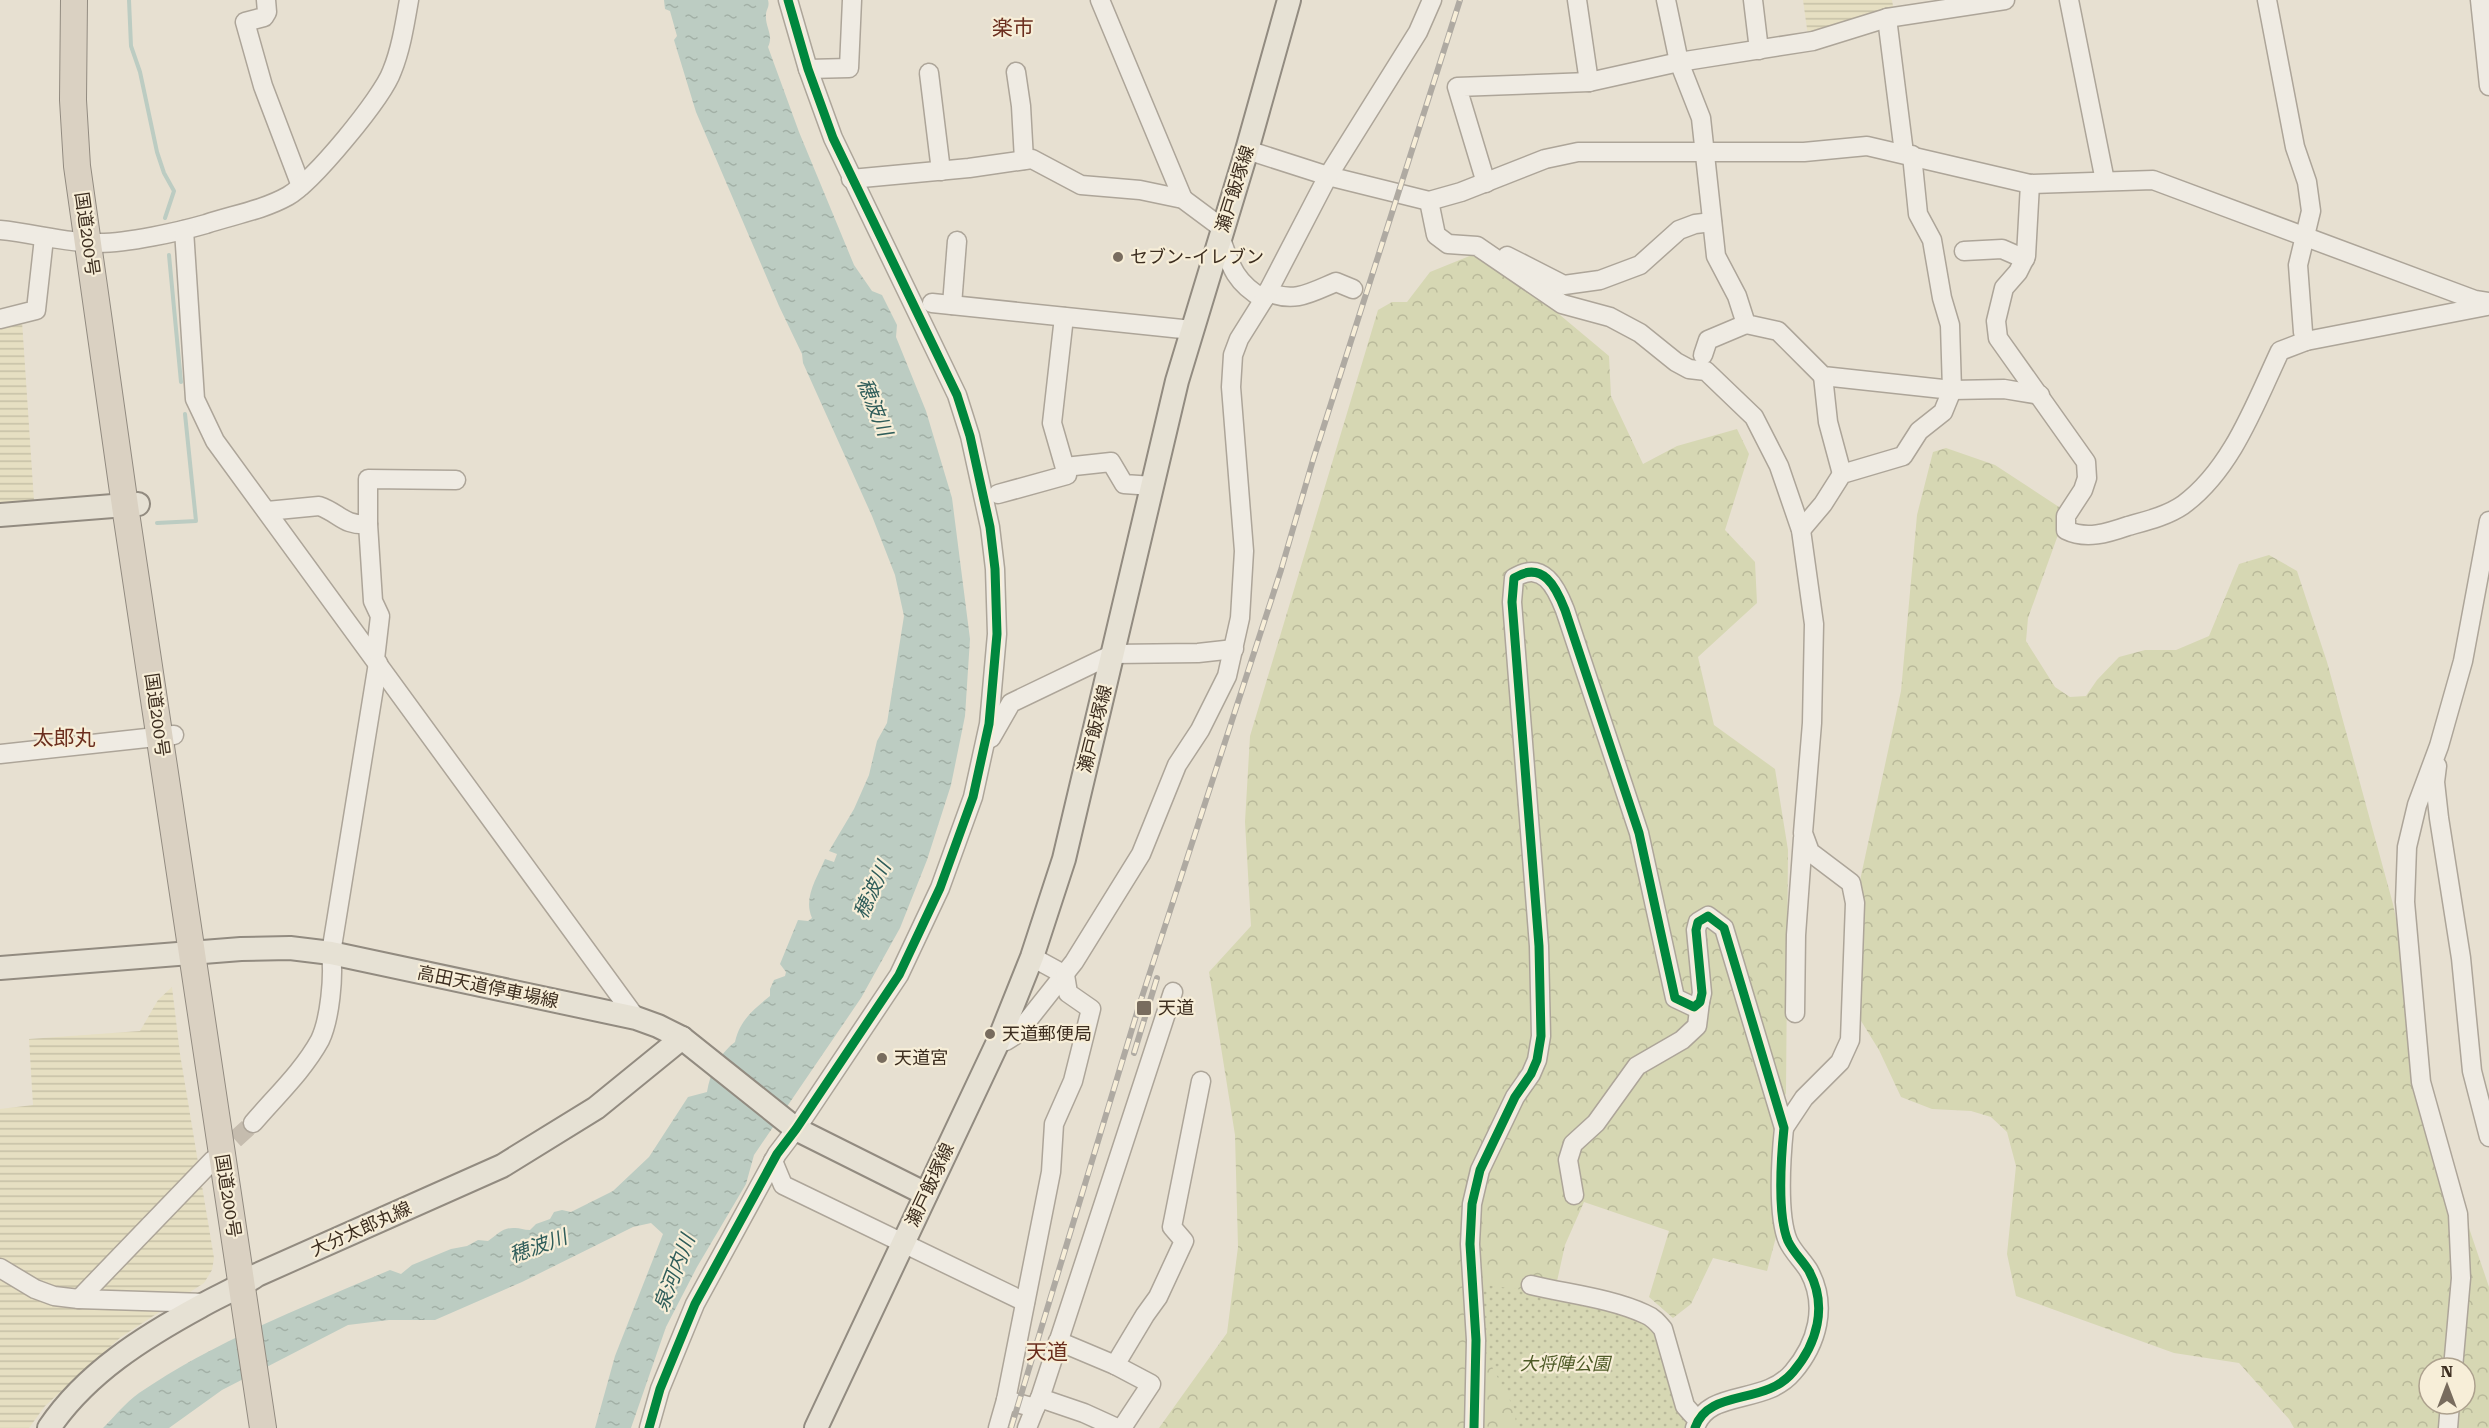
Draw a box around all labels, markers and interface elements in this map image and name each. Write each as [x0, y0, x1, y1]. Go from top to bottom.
district label: 楽市 [992, 16, 1034, 40]
street label: 瀬戸飯塚線 [1211, 143, 1258, 235]
street label: 国道200号 [71, 191, 104, 277]
place label: セブン-イレブン [1130, 246, 1264, 267]
marker: セブン-イレブン [1111, 250, 1125, 264]
water label: 穂波川 [853, 375, 898, 441]
street label: 国道200号 [141, 672, 174, 758]
street label: 瀬戸飯塚線 [1073, 683, 1116, 775]
district label: 太郎丸 [33, 726, 96, 750]
water label: 穂波川 [848, 856, 896, 922]
street label: 高田天道停車場線 [415, 961, 561, 1012]
place label: 天道 [1158, 997, 1194, 1018]
marker: 天道 [1135, 999, 1153, 1017]
place label: 天道郵便局 [1002, 1023, 1092, 1044]
marker: 天道郵便局 [983, 1027, 997, 1041]
place label: 天道宮 [894, 1047, 948, 1068]
marker: 天道宮 [875, 1051, 889, 1065]
street label: 瀬戸飯塚線 [901, 1140, 958, 1230]
street label: 国道200号 [212, 1153, 245, 1239]
street label: 大分太郎丸線 [307, 1197, 414, 1260]
water label: 穂波川 [506, 1224, 572, 1268]
water label: 泉河内川 [648, 1229, 700, 1315]
district label: 天道 [1026, 1340, 1068, 1364]
park label: 大将陣公園 [1520, 1353, 1613, 1374]
north arrow [2417, 1356, 2477, 1416]
text: N [2441, 1362, 2453, 1381]

